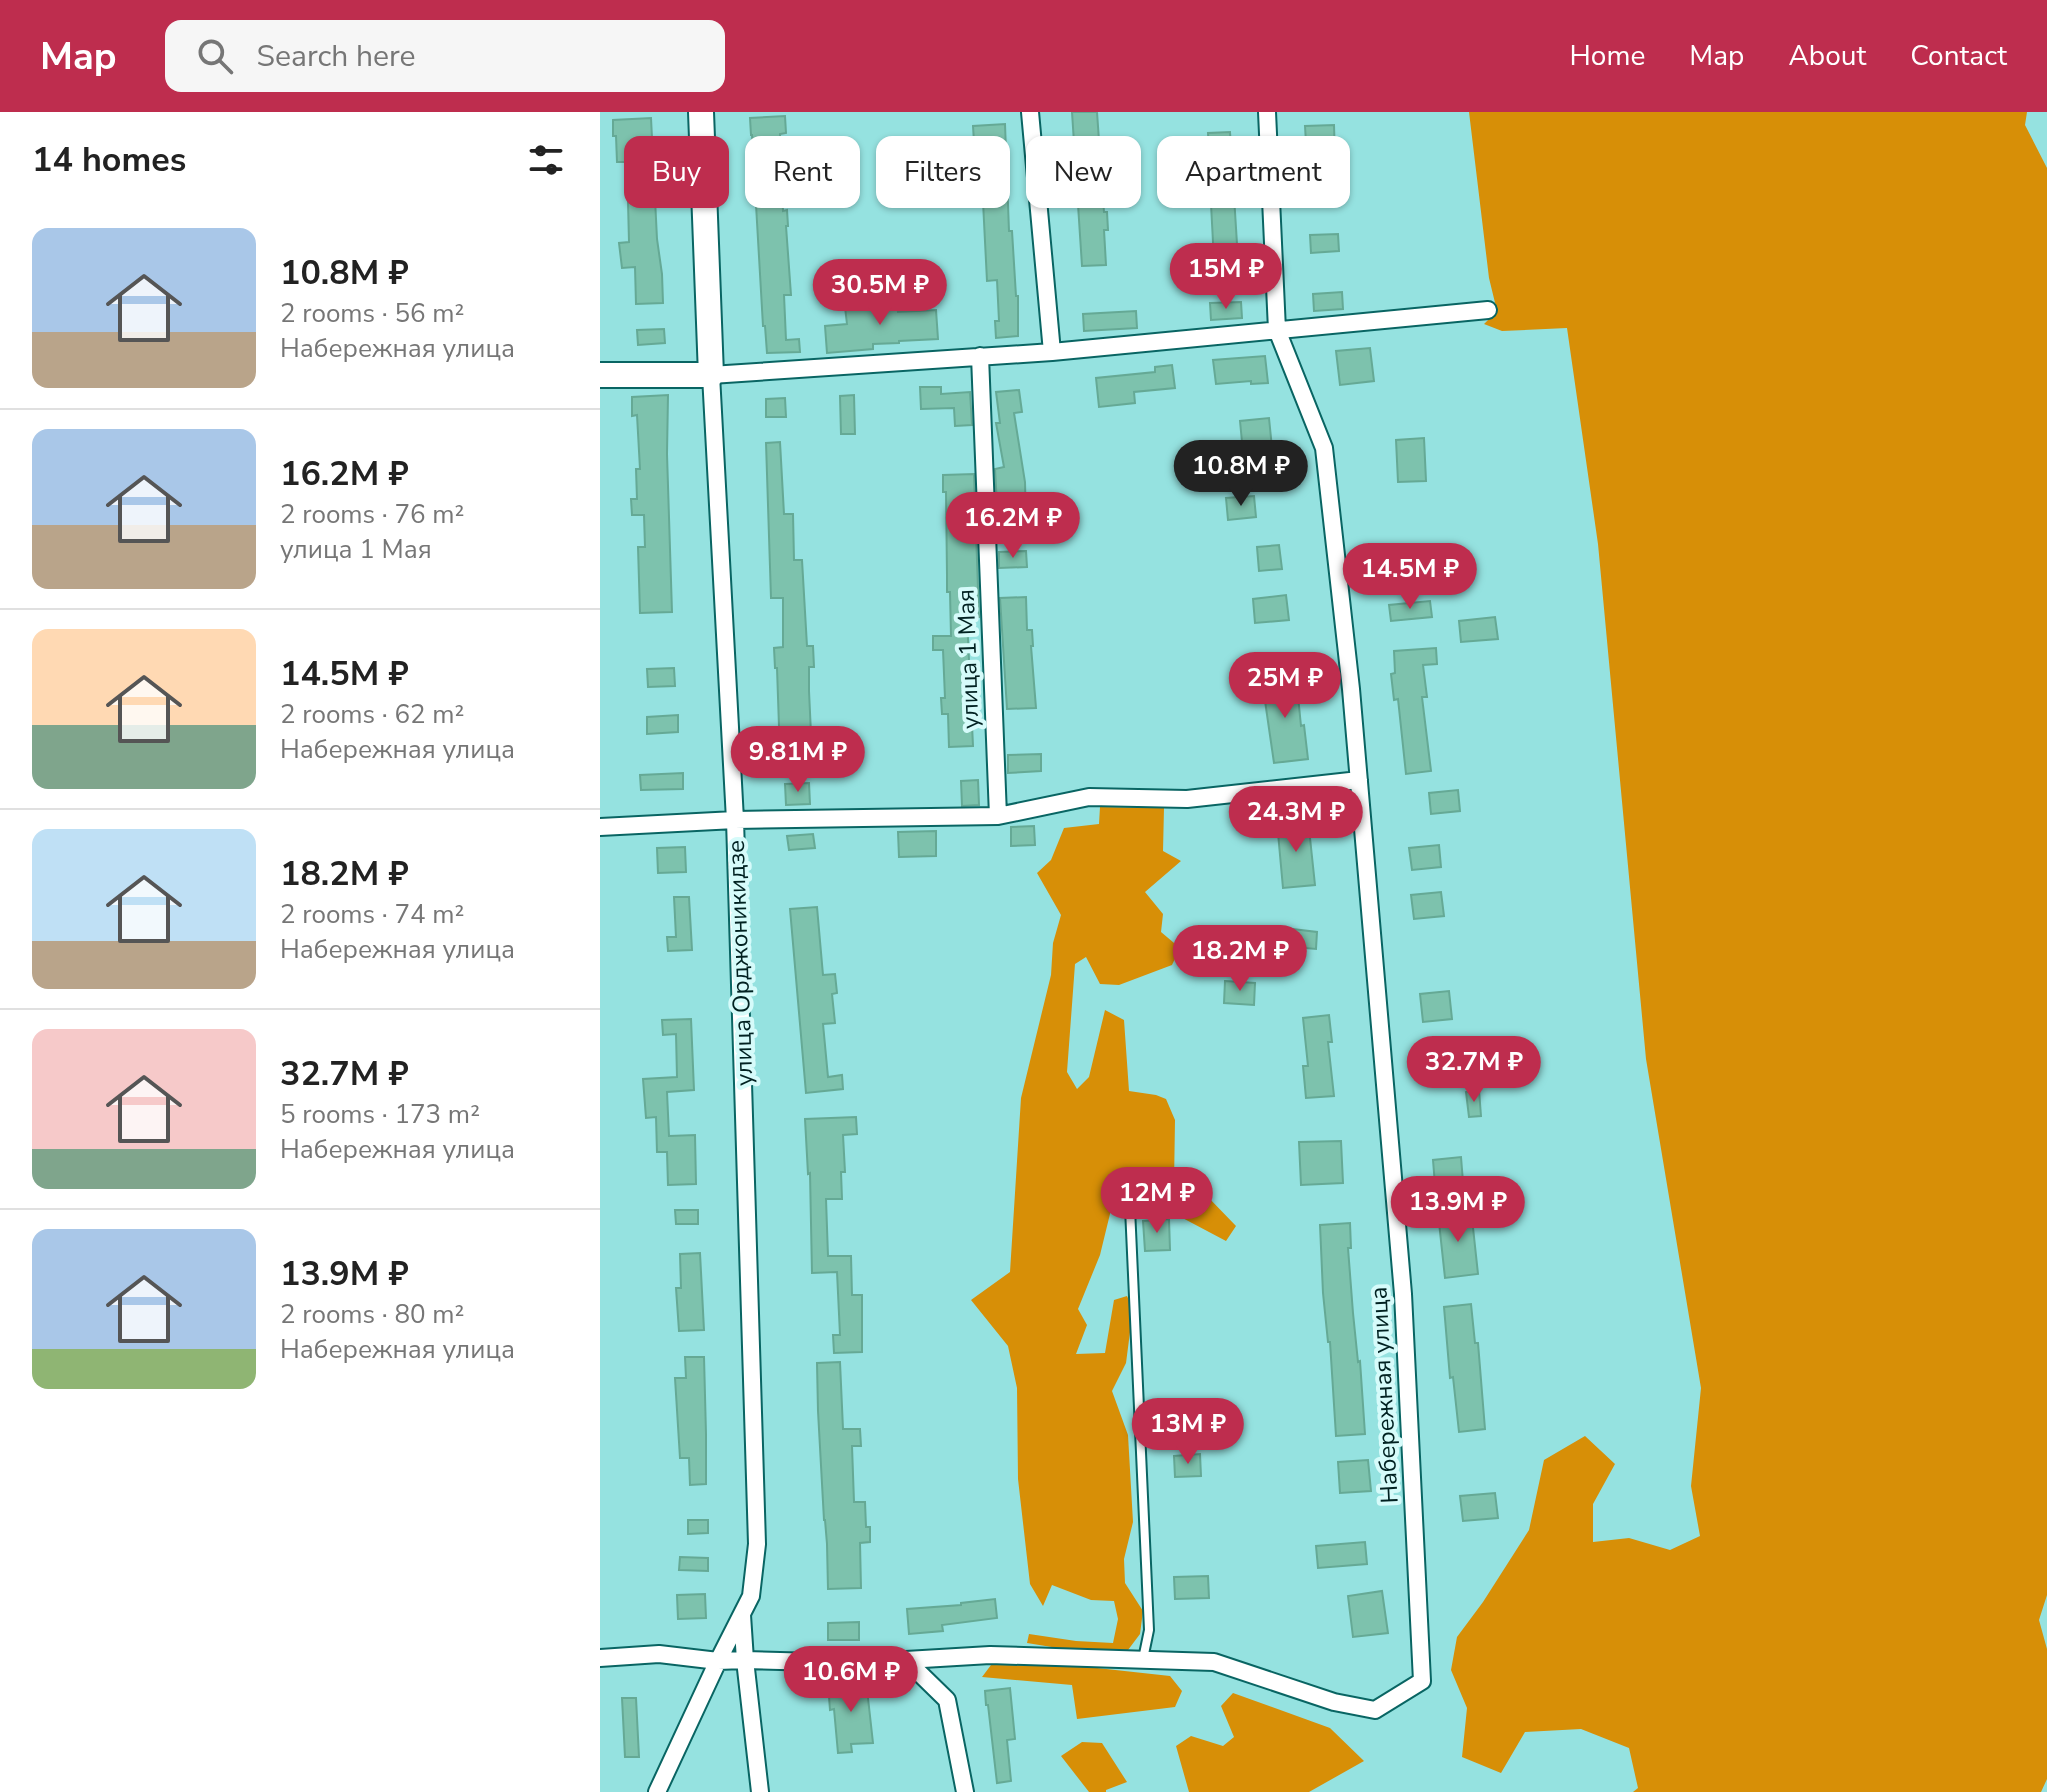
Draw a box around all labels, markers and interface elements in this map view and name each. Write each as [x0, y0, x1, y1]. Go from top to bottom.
search box [165, 20, 725, 92]
text: Map [40, 31, 117, 82]
icon: search [193, 34, 237, 78]
text: Search here [257, 36, 416, 77]
text: Home [1570, 37, 1645, 75]
text: Map [1689, 37, 1744, 75]
text: About [1788, 37, 1866, 75]
text: Contact [1910, 37, 2007, 75]
chip: Buy [624, 136, 729, 208]
chip: Rent [745, 136, 860, 208]
chip: Filters [876, 136, 1010, 208]
chip: New [1026, 136, 1141, 208]
chip: Apartment [1157, 136, 1350, 208]
text: 14 homes [32, 137, 186, 183]
icon: filters [524, 138, 568, 182]
pin: 15M ₽ [1170, 243, 1282, 311]
text: 10.8M ₽ [280, 250, 409, 296]
text: 15M ₽ [1188, 251, 1264, 286]
pin: 30.5M ₽ [806, 259, 954, 327]
icon: home [96, 260, 192, 356]
text: 30.5M ₽ [831, 267, 929, 302]
text: 2 rooms · 56 m² [280, 296, 464, 331]
text: Набережная улица [280, 331, 515, 366]
pin: 10.8M ₽ [1167, 440, 1315, 508]
text: 10.8M ₽ [1192, 448, 1290, 483]
text: 16.2M ₽ [280, 451, 409, 497]
icon: home [96, 461, 192, 557]
pin: 16.2M ₽ [939, 492, 1087, 560]
text: 2 rooms · 76 m² [280, 497, 464, 532]
text: 16.2M ₽ [964, 500, 1062, 535]
text: улица 1 Мая [280, 532, 432, 567]
pin: 14.5M ₽ [1336, 543, 1484, 611]
text: 14.5M ₽ [1361, 551, 1459, 586]
street label: улица 1 Мая [950, 588, 986, 730]
text: 14.5M ₽ [280, 651, 409, 697]
pin: 25M ₽ [1229, 652, 1341, 720]
text: 25M ₽ [1247, 660, 1323, 695]
icon: home [96, 661, 192, 757]
text: 2 rooms · 62 m² [280, 697, 464, 732]
pin: 9.81M ₽ [724, 726, 872, 794]
text: Набережная улица [280, 732, 515, 767]
text: 9.81M ₽ [749, 734, 847, 769]
pin: 24.3M ₽ [1222, 786, 1370, 854]
text: 24.3M ₽ [1247, 794, 1345, 829]
street label: улица Орджоникидзе [720, 839, 760, 1087]
text: 18.2M ₽ [280, 851, 409, 897]
icon: home [96, 861, 192, 957]
text: 2 rooms · 74 m² [280, 897, 464, 932]
pin: 18.2M ₽ [1166, 925, 1314, 993]
text: Набережная улица [280, 932, 515, 967]
text: 18.2M ₽ [1191, 933, 1289, 968]
pin: 32.7M ₽ [1400, 1036, 1548, 1104]
text: 32.7M ₽ [1425, 1044, 1523, 1079]
text: 32.7M ₽ [280, 1051, 409, 1097]
icon: home [96, 1061, 192, 1157]
text: 5 rooms · 173 m² [280, 1097, 480, 1132]
text: Набережная улица [280, 1132, 515, 1167]
pin: 12M ₽ [1101, 1167, 1213, 1235]
text: 12M ₽ [1119, 1175, 1195, 1210]
pin: 13.9M ₽ [1384, 1176, 1532, 1244]
text: 13.9M ₽ [1409, 1184, 1507, 1219]
text: 13.9M ₽ [280, 1251, 409, 1297]
icon: home [96, 1261, 192, 1357]
street label: Набережная улица [1362, 1286, 1406, 1504]
text: 2 rooms · 80 m² [280, 1297, 464, 1332]
text: Набережная улица [280, 1332, 515, 1367]
pin: 13M ₽ [1132, 1398, 1244, 1466]
text: 13M ₽ [1150, 1406, 1226, 1441]
pin: 10.6M ₽ [777, 1646, 925, 1714]
text: 10.6M ₽ [802, 1654, 900, 1689]

